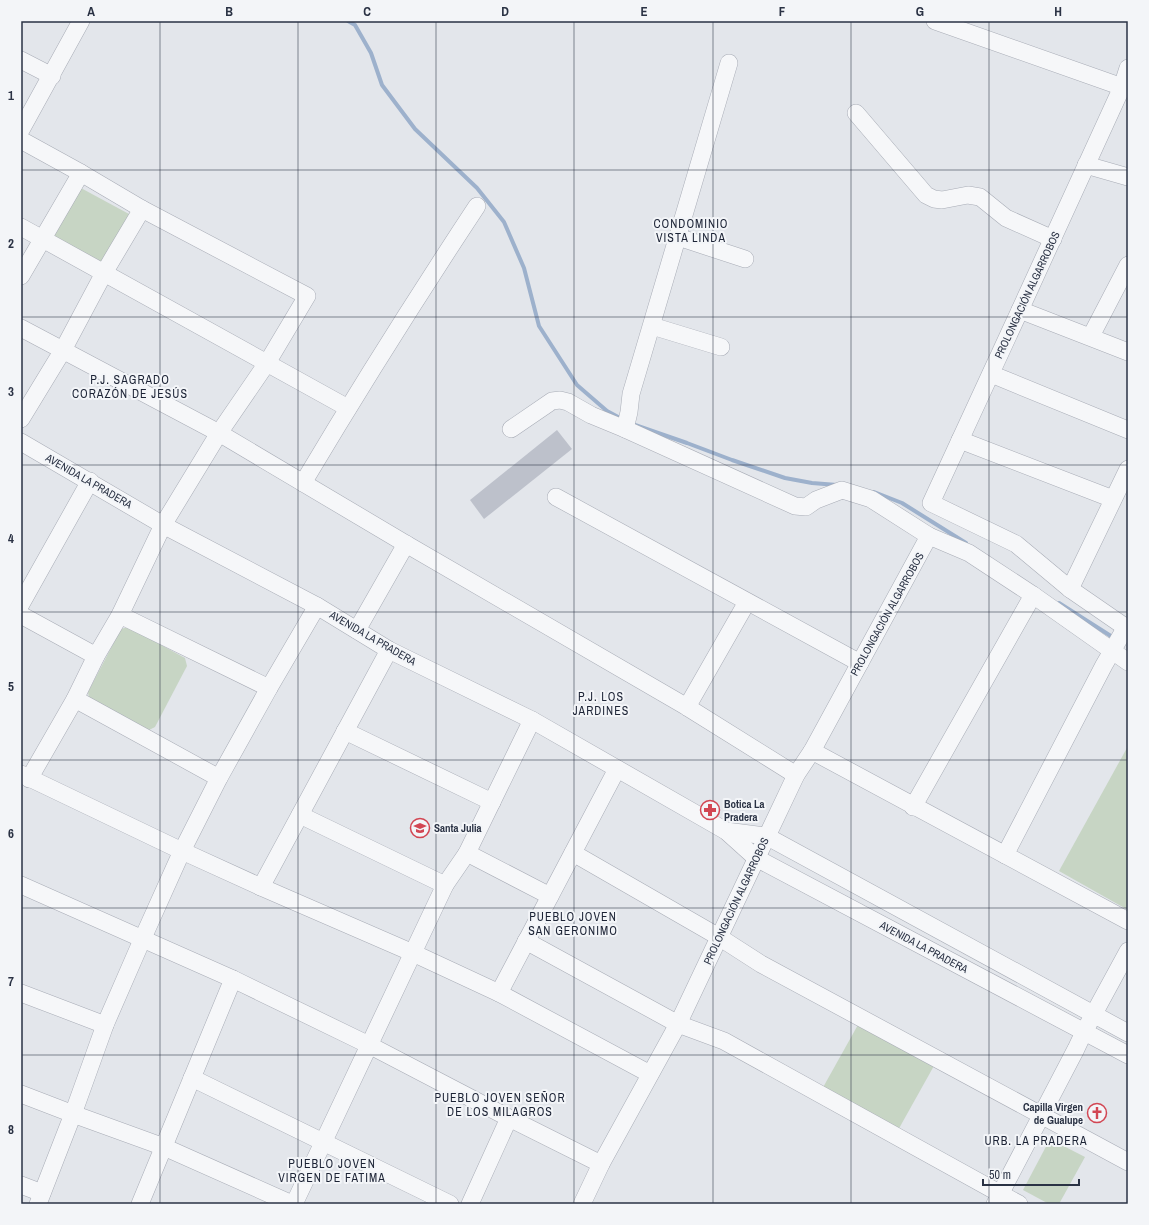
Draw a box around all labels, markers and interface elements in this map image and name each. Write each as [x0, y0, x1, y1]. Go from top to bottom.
text: A [87, 3, 95, 20]
text: B [225, 3, 233, 20]
text: C [363, 3, 371, 20]
text: D [501, 3, 509, 20]
text: E [640, 3, 648, 20]
text: F [779, 3, 786, 20]
text: G [916, 3, 924, 20]
text: H [1054, 3, 1062, 20]
text: 1 [8, 87, 14, 104]
district label: CONDOMINIO VISTA LINDA [653, 216, 729, 246]
street label: PROLONGACIÓN ALGARROBOS [991, 229, 1063, 361]
text: 2 [8, 235, 14, 252]
district label: P.J. SAGRADO CORAZÓN DE JESÚS [72, 372, 188, 402]
text: 3 [8, 383, 14, 400]
street label: AVENIDA LA PRADERA [42, 450, 136, 512]
text: 4 [8, 530, 14, 547]
street label: PROLONGACIÓN ALGARROBOS [847, 550, 927, 678]
street label: AVENIDA LA PRADERA [326, 607, 420, 669]
text: 5 [8, 678, 14, 695]
district label: P.J. LOS JARDINES [573, 689, 629, 719]
place label: Botica La Pradera [724, 797, 765, 824]
pharmacy icon: Botica La Pradera [699, 799, 721, 821]
school or university icon: Santa Julia [409, 817, 431, 839]
place label: Santa Julia [434, 821, 482, 835]
text: 6 [8, 825, 14, 842]
street label: PROLONGACIÓN ALGARROBOS [700, 835, 772, 967]
district label: PUEBLO JOVEN SAN GERONIMO [528, 909, 618, 939]
street label: AVENIDA LA PRADERA [877, 917, 971, 977]
text: 7 [8, 973, 14, 990]
district label: PUEBLO JOVEN SEÑOR DE LOS MILAGROS [434, 1090, 566, 1120]
place label: Capilla Virgen de Gualupe [1023, 1100, 1083, 1127]
church icon: Capilla Virgen de Gualupe [1086, 1102, 1108, 1124]
text: 8 [8, 1121, 14, 1138]
district label: URB. LA PRADERA [984, 1133, 1088, 1149]
district label: PUEBLO JOVEN VIRGEN DE FATIMA [278, 1156, 386, 1186]
scale bar [983, 1161, 1079, 1187]
text: 50 m [989, 1167, 1011, 1183]

